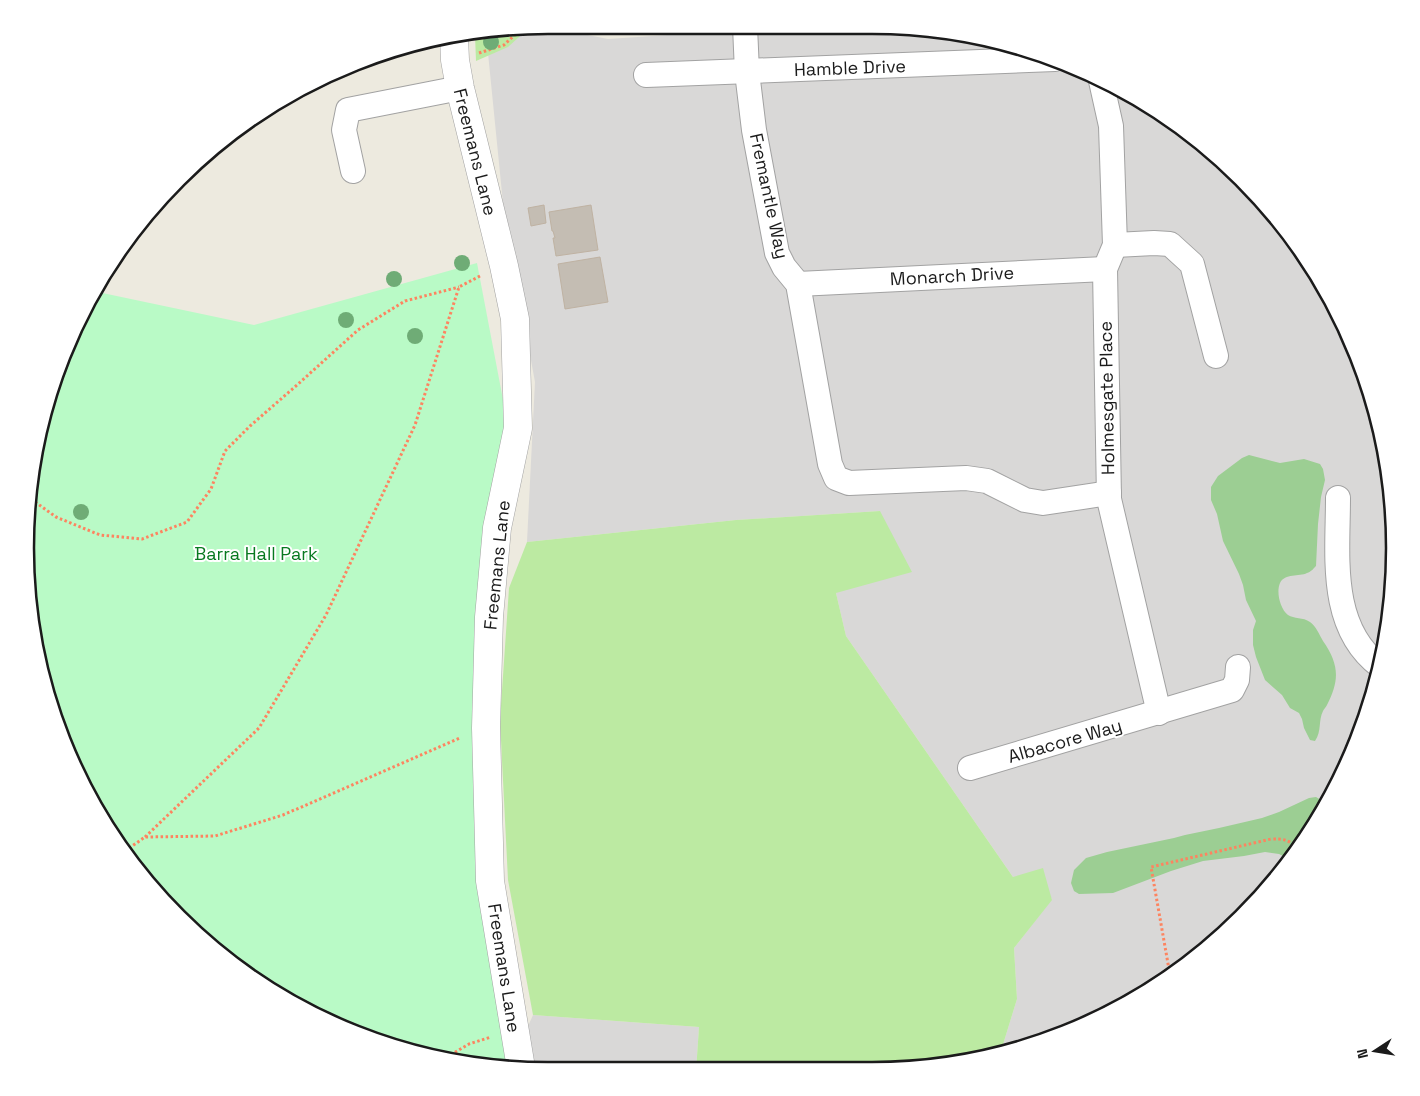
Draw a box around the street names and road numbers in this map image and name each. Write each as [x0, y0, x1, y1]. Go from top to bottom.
street label: Hamble Drive [794, 54, 906, 81]
street label: Freemans Lane [449, 86, 502, 218]
street label: Fremantle Way [745, 131, 794, 261]
street label: Monarch Drive [889, 261, 1015, 290]
street label: Holmesgate Place [1094, 321, 1119, 475]
street label: Freemans Lane [478, 499, 515, 631]
street label: Albacore Way [1005, 713, 1125, 768]
street label: Freemans Lane [483, 902, 526, 1034]

